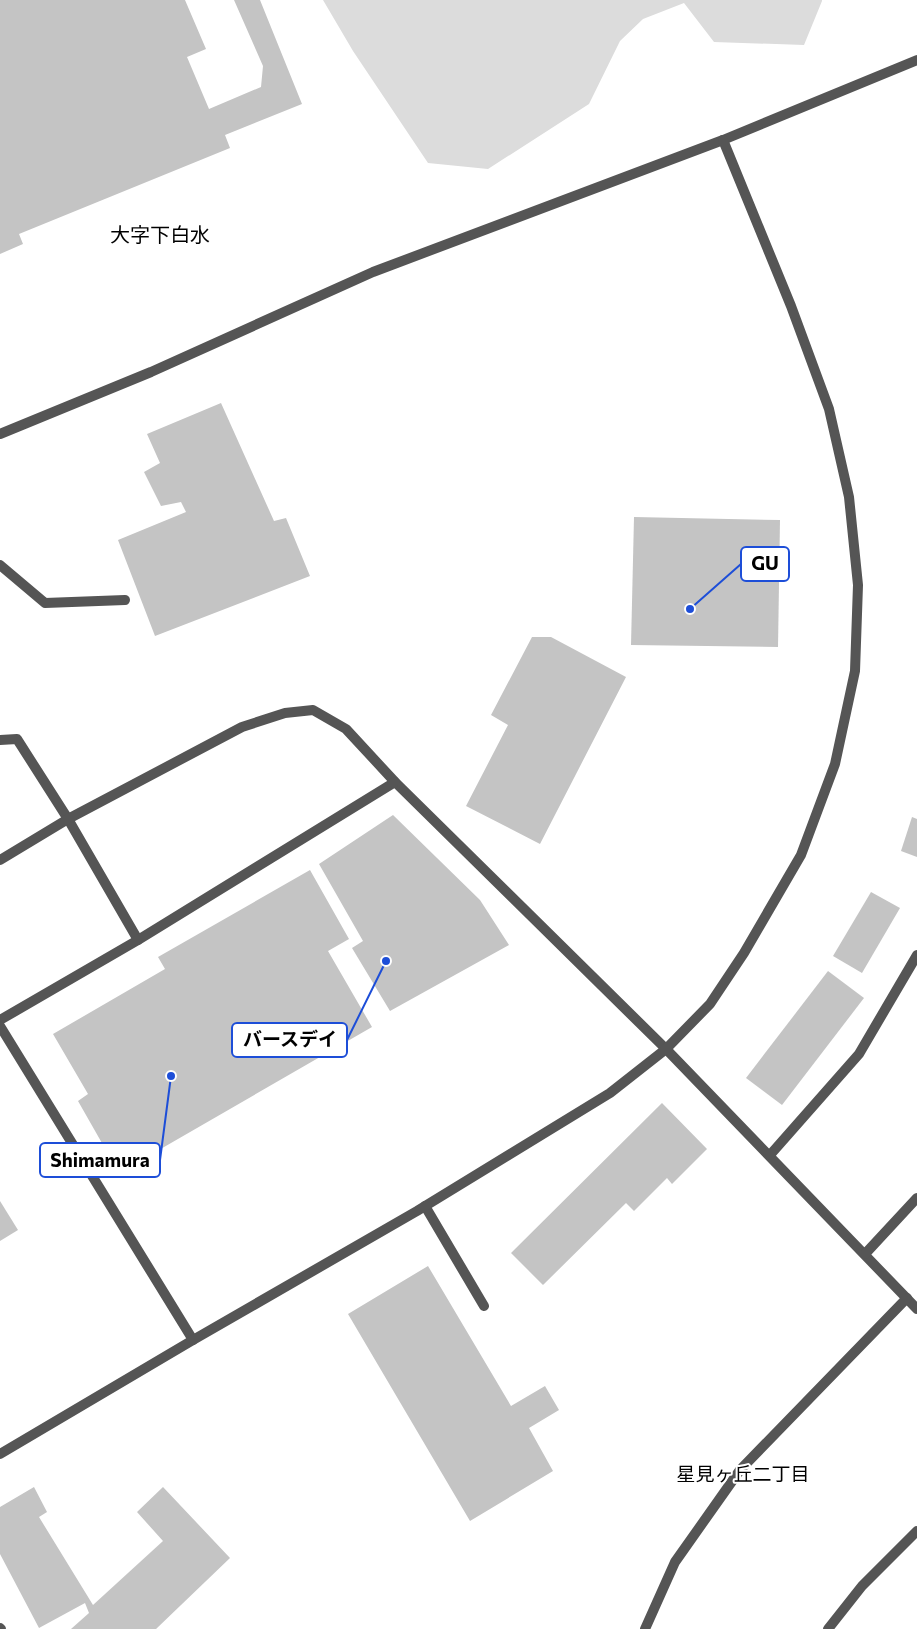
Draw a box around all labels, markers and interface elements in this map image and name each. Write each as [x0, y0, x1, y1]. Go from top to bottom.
district label: 大字下白水 [110, 222, 210, 246]
callout: GU [741, 547, 789, 581]
text: GU [751, 551, 779, 574]
callout: バースデイ [232, 1023, 347, 1057]
text: バースデイ [243, 1027, 337, 1050]
callout: Shimamura [40, 1143, 160, 1177]
text: Shimamura [50, 1148, 150, 1171]
district label: 星見ヶ丘二丁目 [676, 1462, 810, 1485]

